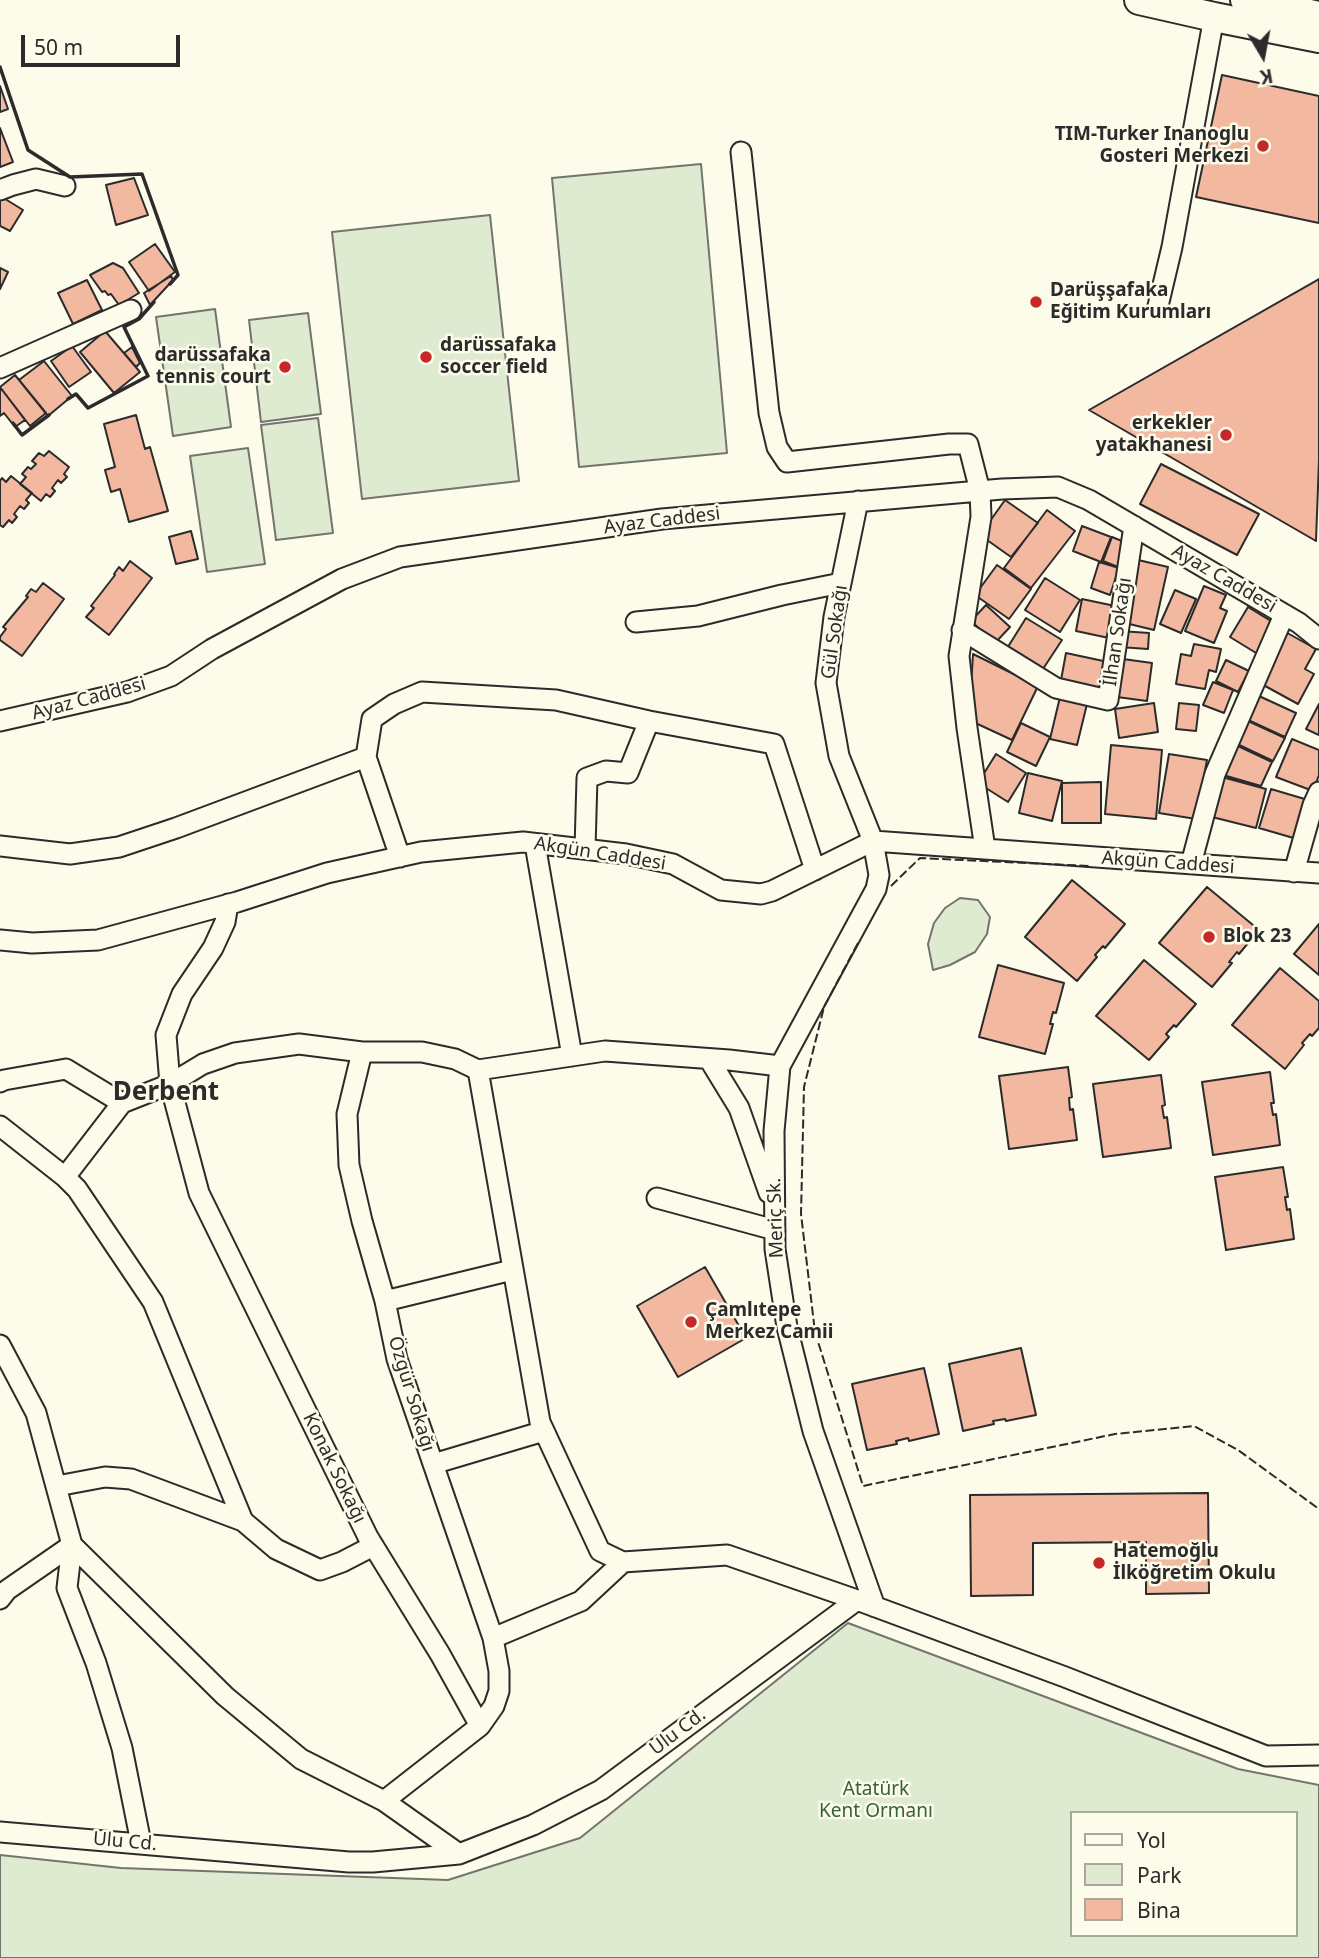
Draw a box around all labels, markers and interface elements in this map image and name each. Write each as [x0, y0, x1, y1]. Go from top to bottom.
scale bar [24, 21, 184, 65]
north arrow [1228, 21, 1298, 91]
text: 50 m [34, 33, 83, 61]
text: K [1258, 63, 1275, 91]
place label: TIM-Turker Inanoglu Gosteri Merkezi [1055, 124, 1249, 168]
marker: TIM-Turker Inanoglu Gosteri Merkezi [1255, 138, 1271, 154]
place label: Darüşşafaka Eğitim Kurumları [1050, 280, 1211, 324]
marker: Darüşşafaka Eğitim Kurumları [1028, 294, 1044, 310]
place label: darüssafaka soccer field [440, 335, 557, 379]
place label: darüssafaka tennis court [154, 345, 271, 389]
marker: darüssafaka soccer field [418, 349, 434, 365]
marker: darüssafaka tennis court [277, 359, 293, 375]
place label: erkekler yatakhanesi [1096, 413, 1212, 457]
marker: erkekler yatakhanesi [1218, 427, 1234, 443]
street label: Ayaz Caddesi [602, 503, 722, 539]
street label: Ayaz Caddesi [1168, 540, 1280, 618]
street label: İlhan Sokağı [1099, 576, 1137, 688]
street label: Gül Sokağı [817, 584, 853, 680]
street label: Ayaz Caddesi [29, 673, 149, 725]
street label: Akgün Caddesi [532, 832, 668, 876]
street label: Akgün Caddesi [1101, 847, 1235, 879]
place label: Blok 23 [1223, 926, 1292, 948]
marker: Blok 23 [1201, 929, 1217, 945]
district label: Derbent [113, 1077, 219, 1109]
street label: Meriç Sk. [763, 1177, 789, 1259]
place label: Çamlıtepe Merkez Camii [705, 1300, 833, 1344]
marker: Çamlıtepe Merkez Camii [683, 1314, 699, 1330]
street label: Özgür Sokağı [383, 1334, 439, 1454]
street label: Konak Sokağı [297, 1409, 371, 1527]
place label: Hatemoğlu İlköğretim Okulu [1113, 1541, 1276, 1585]
marker: Hatemoğlu İlköğretim Okulu [1091, 1555, 1107, 1571]
street label: Ulu Cd. [645, 1704, 711, 1760]
park label: Atatürk Kent Ormanı [819, 1779, 933, 1823]
legend [1070, 1811, 1298, 1937]
text: Yol [1137, 1826, 1166, 1854]
street label: Ulu Cd. [92, 1828, 158, 1856]
text: Park [1137, 1861, 1181, 1889]
text: Bina [1137, 1896, 1181, 1924]

